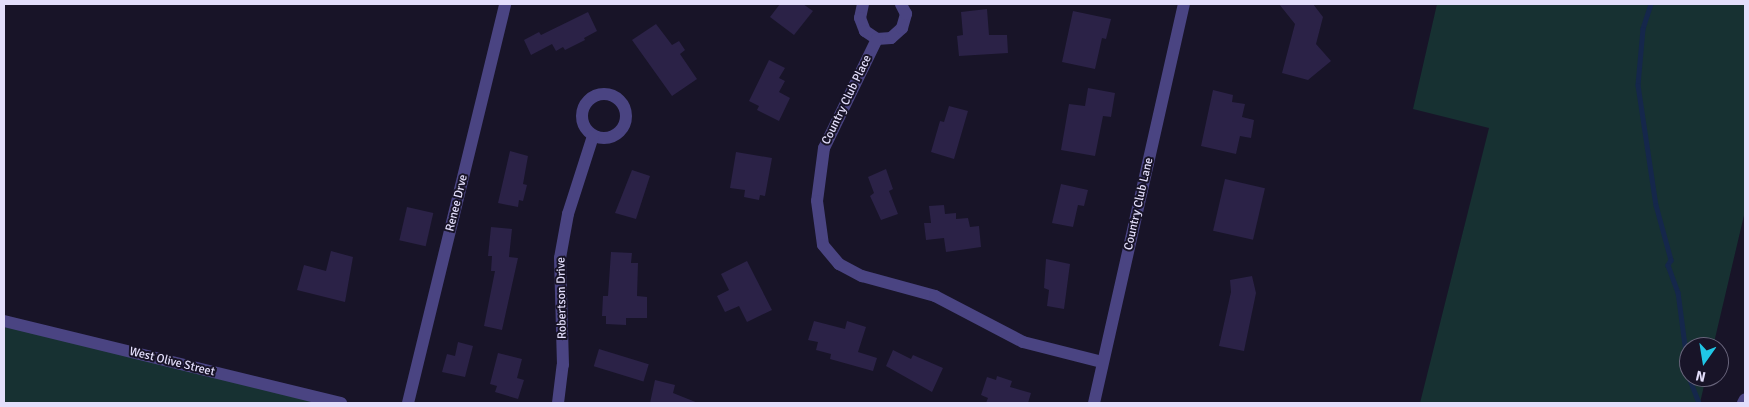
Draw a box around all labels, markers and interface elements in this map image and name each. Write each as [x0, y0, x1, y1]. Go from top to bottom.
street label: Country Club Place [819, 53, 875, 147]
street label: Country Club Lane [1121, 156, 1157, 252]
street label: Renee Drve [443, 173, 471, 233]
street label: Robertson Drive [554, 257, 570, 339]
north arrow [1679, 337, 1729, 387]
street label: West Olive Street [128, 344, 216, 380]
text: N [1694, 367, 1707, 386]

